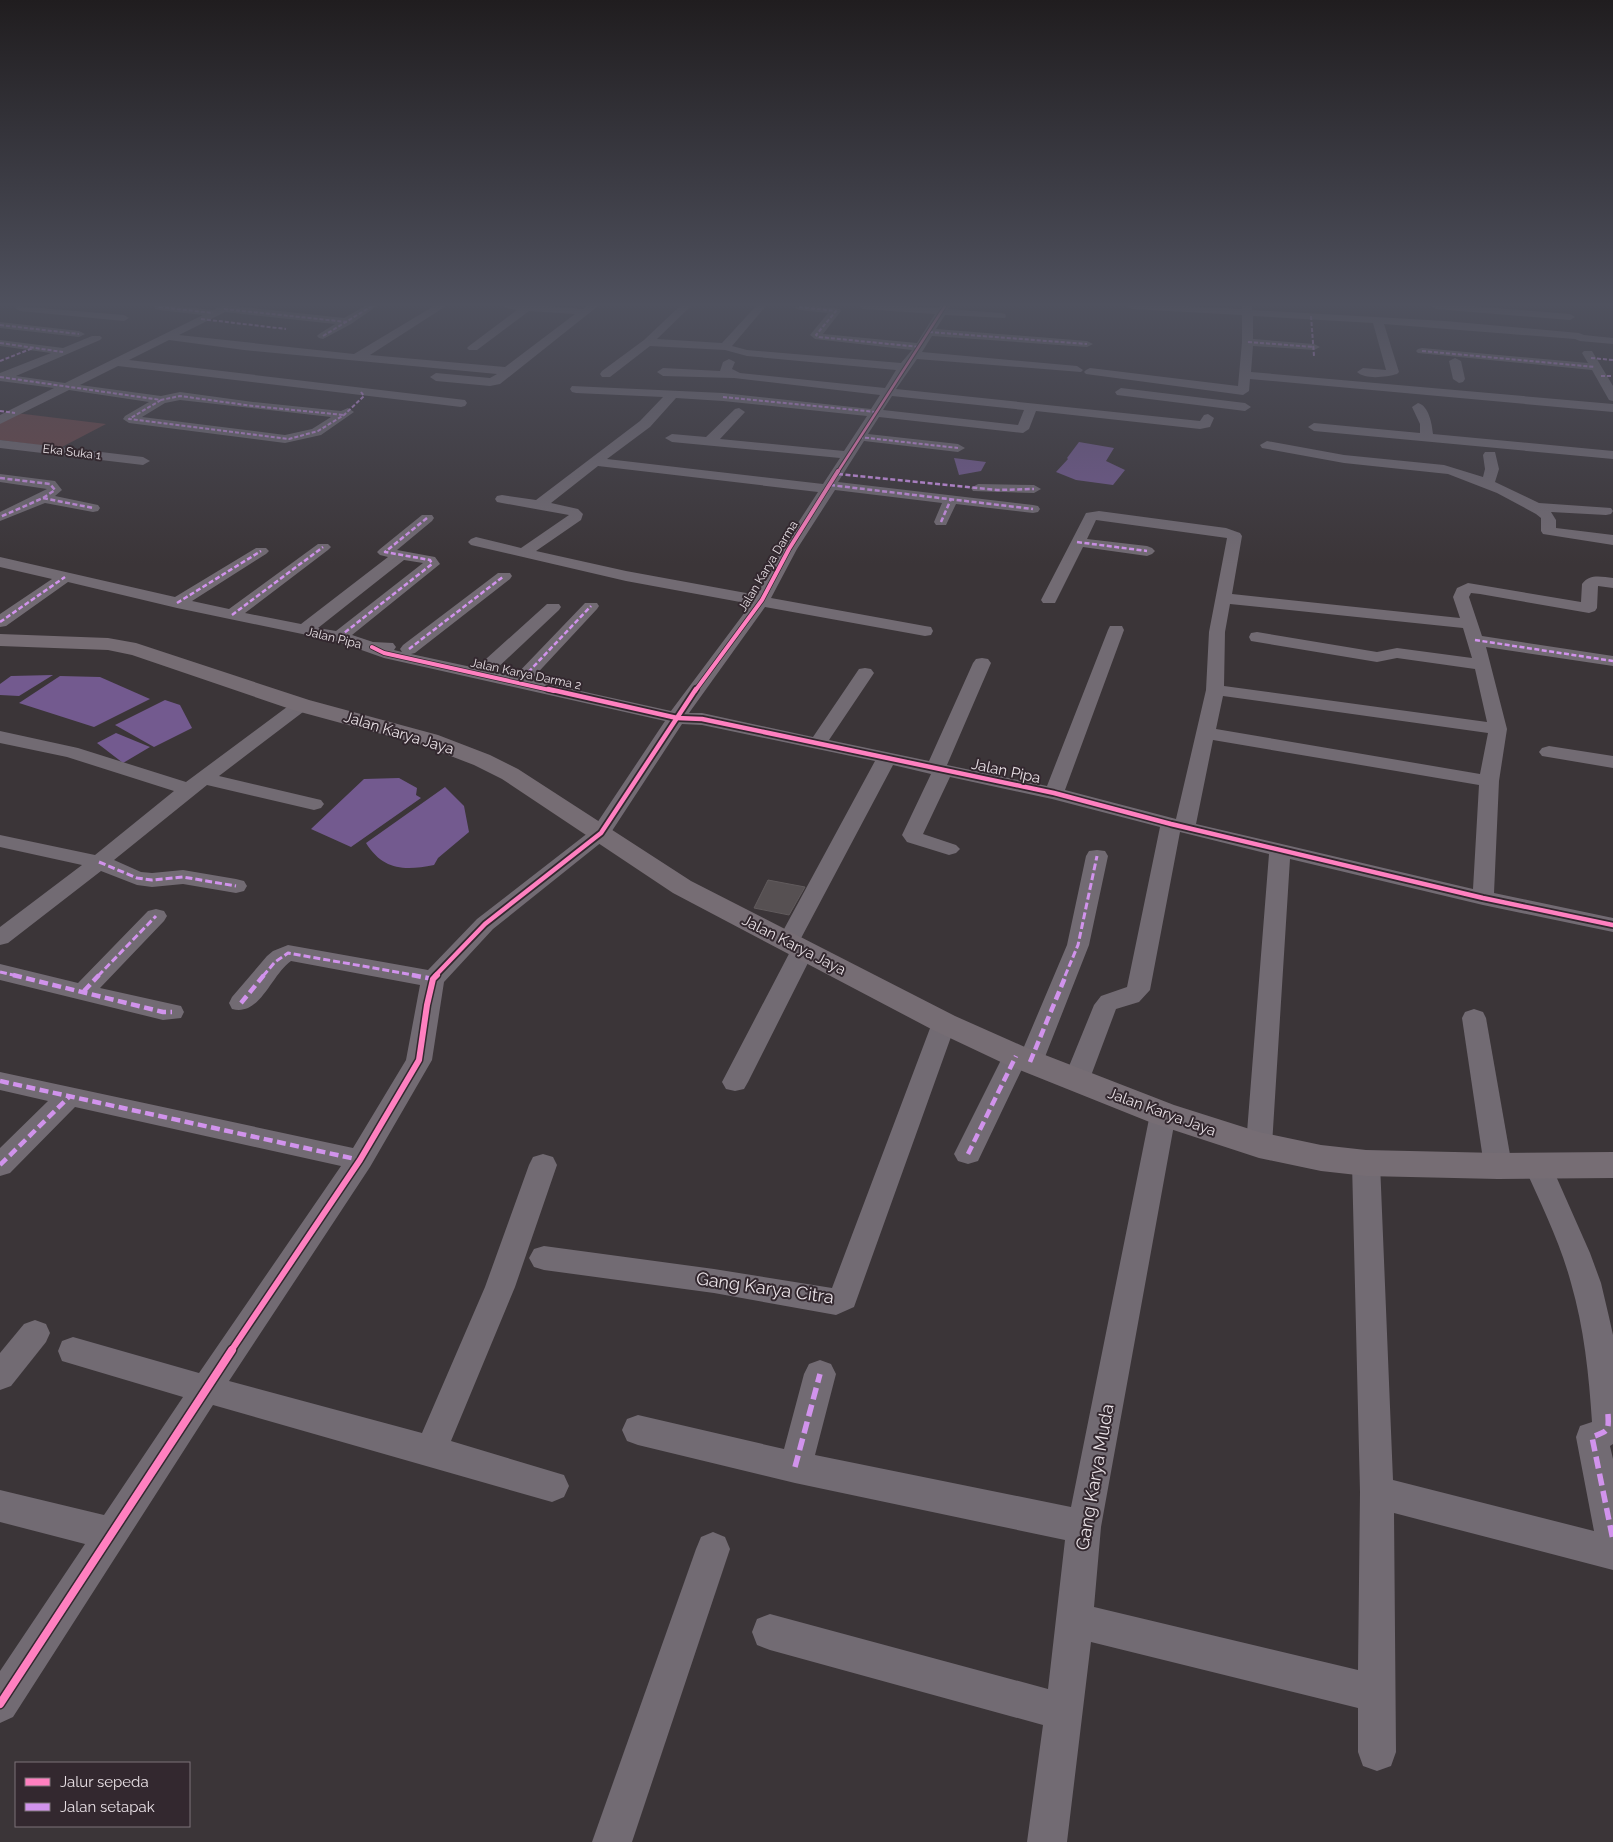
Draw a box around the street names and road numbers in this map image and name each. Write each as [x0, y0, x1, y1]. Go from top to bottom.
street label: Eka Suka 1 [42, 441, 102, 463]
street label: Jalan Karya Darma [735, 518, 801, 614]
street label: Jalan Pipa [305, 624, 363, 652]
street label: Jalan Karya Darma 2 [469, 655, 583, 693]
street label: Jalan Karya Jaya [342, 708, 456, 758]
street label: Jalan Pipa [970, 755, 1042, 787]
street label: Jalan Karya Jaya [739, 911, 849, 979]
street label: Jalan Karya Jaya [1105, 1084, 1219, 1140]
street label: Gang Karya Citra [695, 1267, 835, 1308]
street label: Gang Karya Muda [1071, 1402, 1118, 1552]

